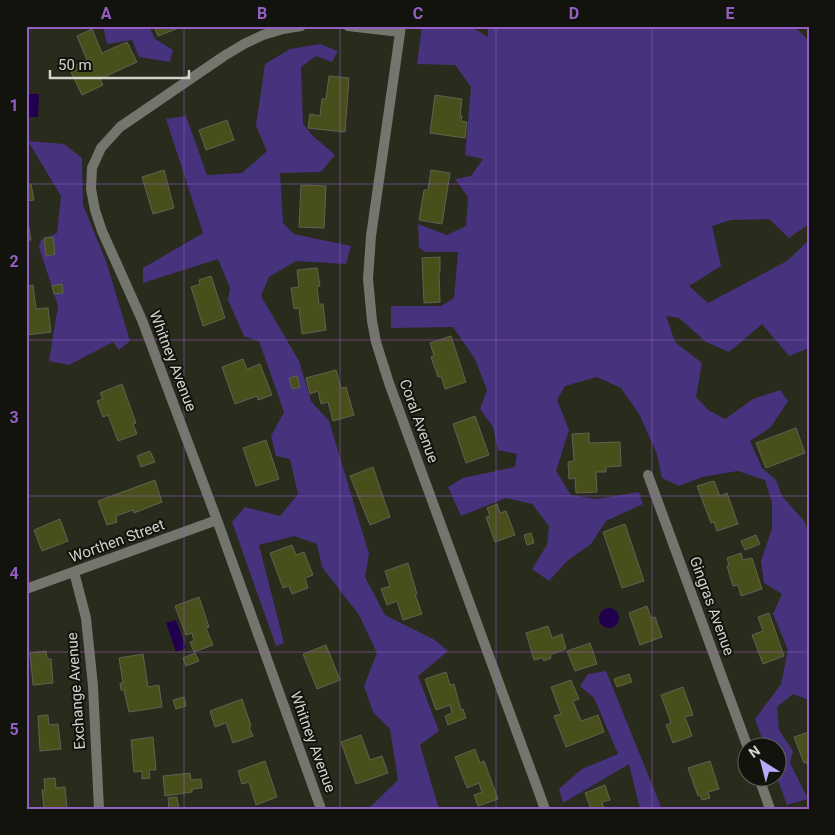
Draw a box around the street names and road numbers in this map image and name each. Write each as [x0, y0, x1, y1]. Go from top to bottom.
street label: Whitney Avenue [146, 308, 200, 414]
street label: Coral Avenue [396, 377, 442, 465]
street label: Worthen Street [67, 515, 167, 567]
street label: Gingras Avenue [686, 554, 738, 658]
street label: Exchange Avenue [63, 632, 89, 750]
street label: Whitney Avenue [286, 689, 340, 795]

